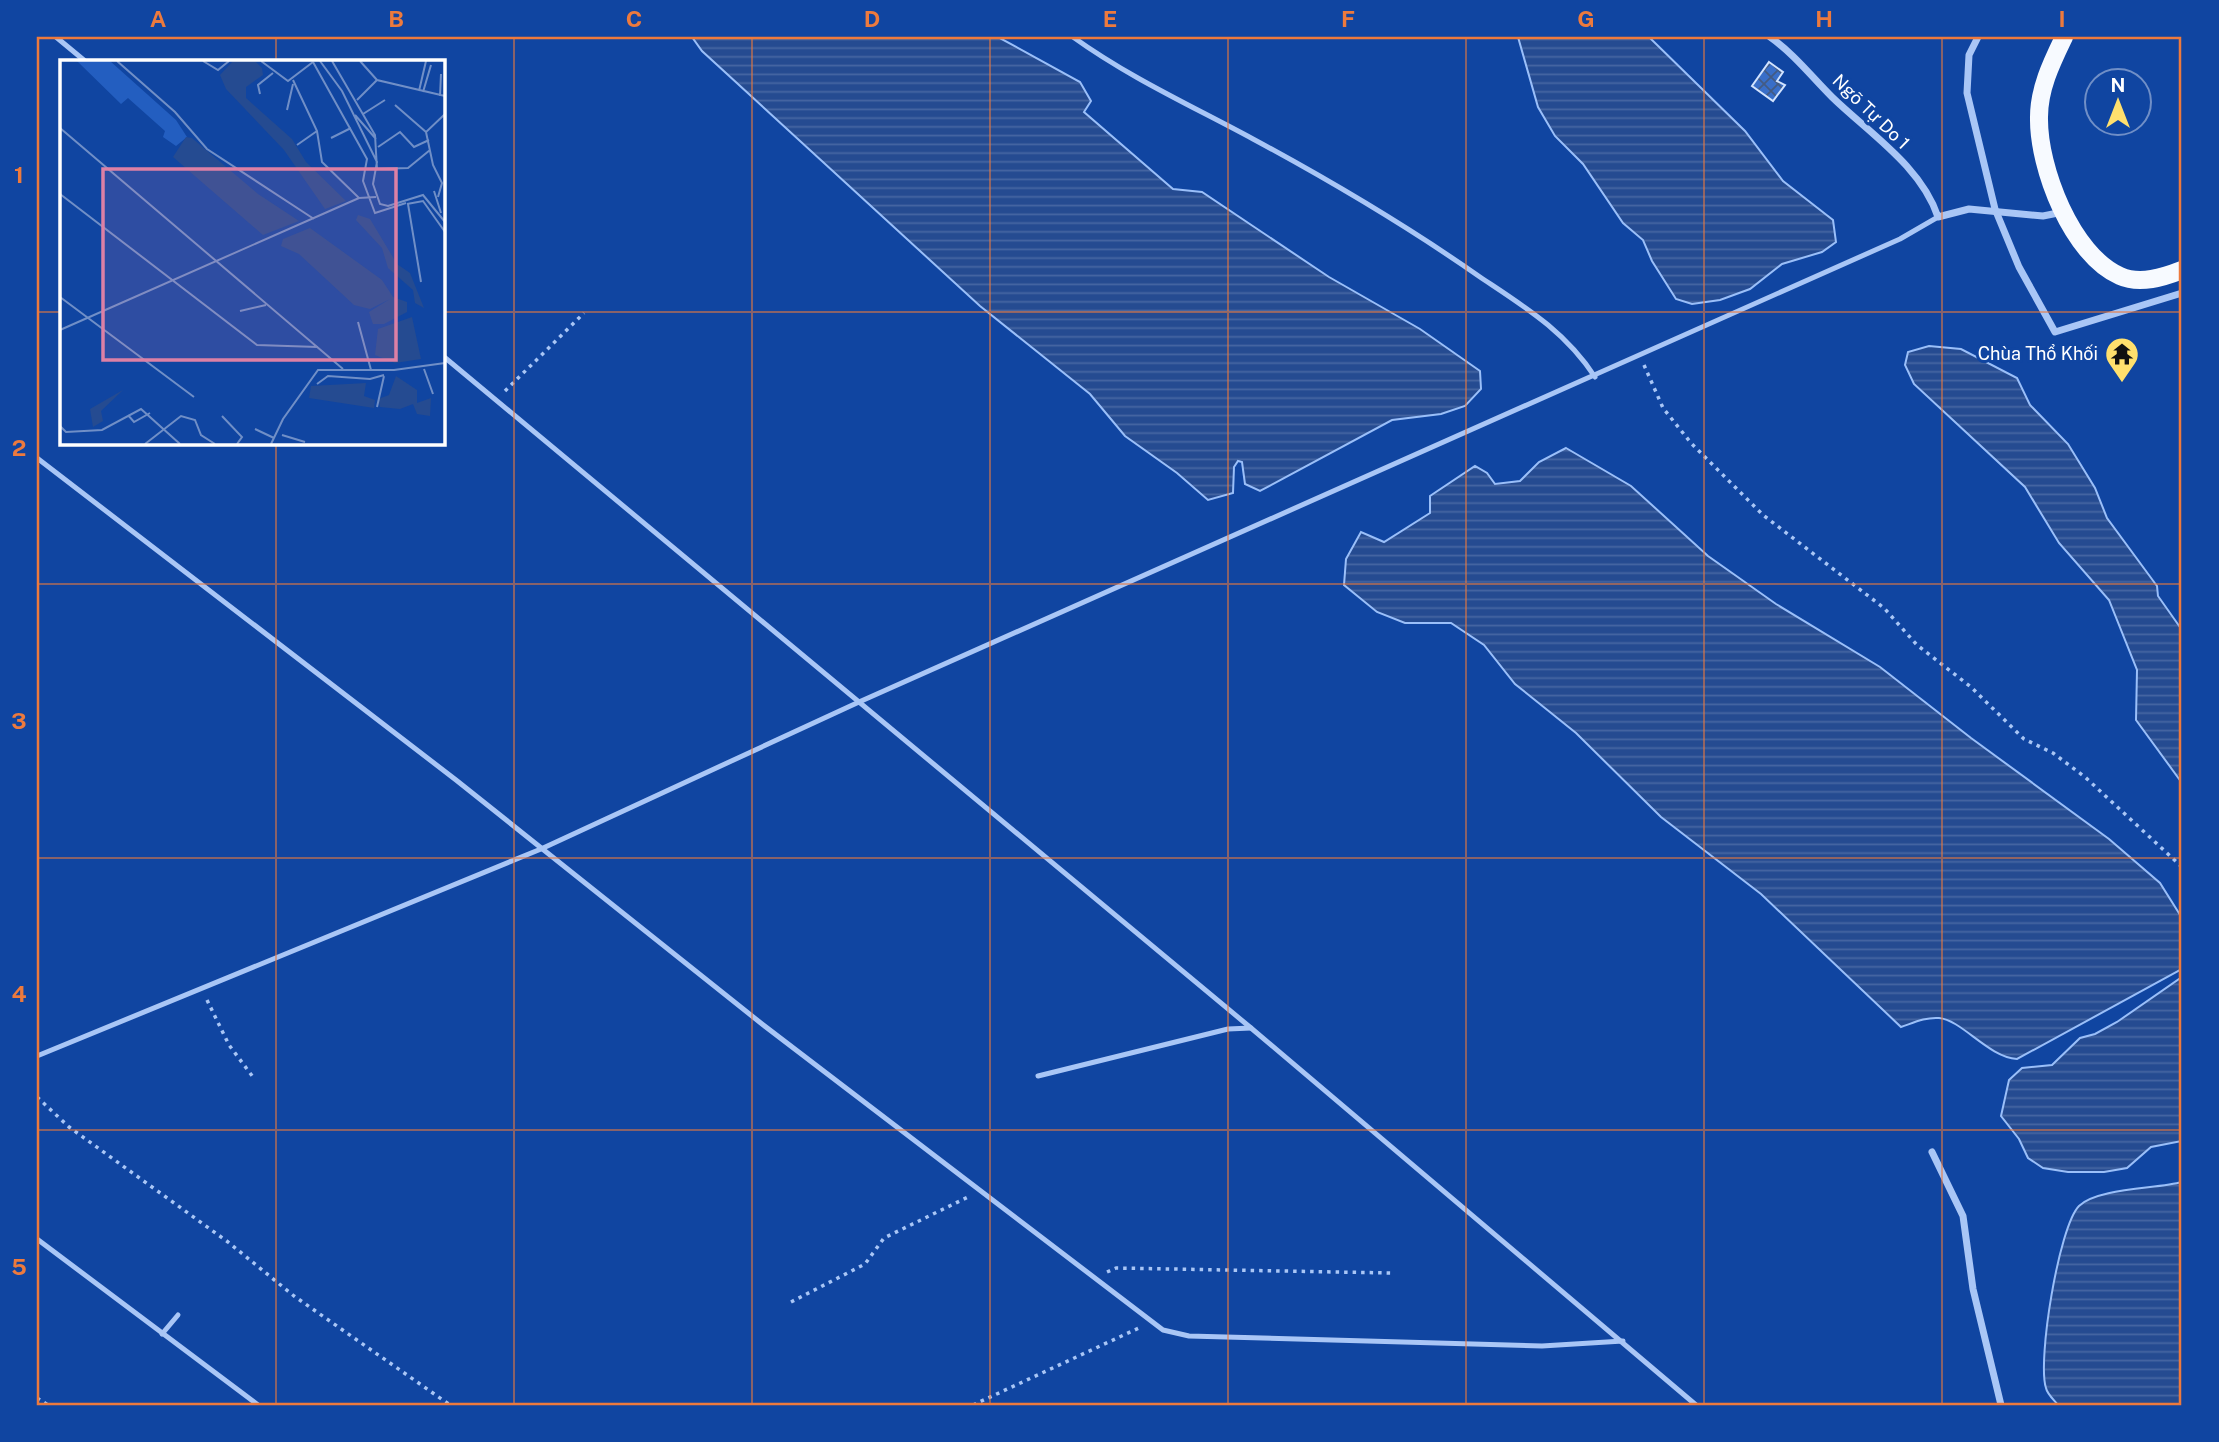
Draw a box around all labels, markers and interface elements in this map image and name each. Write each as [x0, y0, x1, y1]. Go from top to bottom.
text: A [150, 5, 167, 32]
text: B [388, 5, 404, 32]
text: C [626, 5, 642, 32]
text: D [864, 5, 880, 32]
text: E [1103, 5, 1117, 32]
text: F [1341, 5, 1355, 32]
text: G [1577, 5, 1595, 32]
text: H [1815, 5, 1833, 32]
text: I [2058, 5, 2066, 32]
inset map [60, 60, 444, 444]
north arrow [2082, 66, 2152, 136]
street label: Ngõ Tự Do 1 [1829, 70, 1914, 154]
text: N [2111, 74, 2125, 96]
text: 1 [14, 161, 24, 188]
temple icon: Chùa Thổ Khối [2103, 335, 2141, 384]
place label: Chùa Thổ Khối [1978, 343, 2098, 364]
text: 2 [12, 434, 26, 461]
text: 3 [11, 707, 27, 734]
text: 4 [11, 980, 27, 1007]
text: 5 [11, 1253, 27, 1280]

